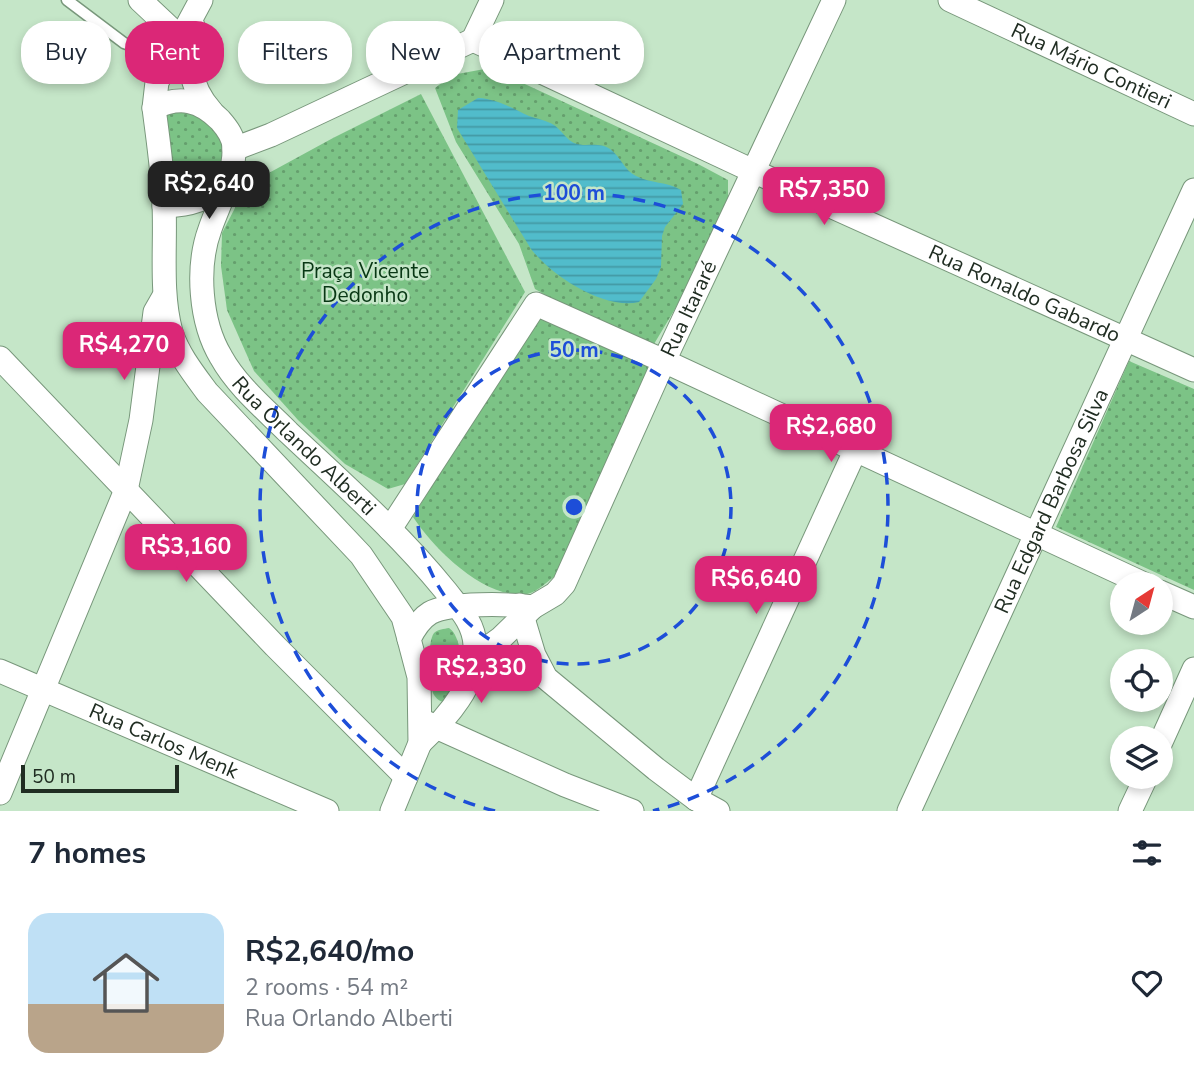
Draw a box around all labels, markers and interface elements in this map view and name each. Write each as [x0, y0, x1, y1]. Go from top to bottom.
street label: Rua Mário Contieri [1007, 17, 1176, 116]
chip: Buy [21, 21, 111, 84]
chip: Rent [125, 21, 224, 84]
chip: Filters [238, 21, 352, 84]
chip: New [366, 21, 465, 84]
chip: Apartment [479, 21, 644, 84]
pin: R$2,640 [144, 162, 274, 221]
text: R$2,640 [164, 168, 254, 199]
pin: R$7,350 [759, 168, 889, 227]
text: R$7,350 [779, 174, 869, 205]
text: 100 m [543, 179, 605, 207]
street label: Rua Ronaldo Gabardo [924, 238, 1125, 349]
street label: Rua Itararé [654, 256, 723, 361]
park label: Praça Vicente Dedonho [301, 257, 429, 309]
pin: R$4,270 [59, 322, 189, 382]
text: R$4,270 [79, 329, 169, 360]
text: 50 m [549, 336, 599, 364]
street label: Rua Orlando Alberti [226, 370, 382, 522]
street label: Rua Edgard Barbosa Silva [988, 384, 1115, 618]
pin: R$2,680 [766, 405, 896, 464]
text: R$2,680 [786, 411, 876, 442]
centre of rings [562, 495, 586, 519]
pin: R$3,160 [121, 524, 251, 584]
text: R$3,160 [141, 531, 231, 562]
pin: R$6,640 [691, 556, 821, 616]
text: R$6,640 [711, 563, 801, 594]
north arrow [1110, 572, 1172, 635]
map controls [1110, 572, 1173, 789]
pin: R$2,330 [416, 646, 546, 705]
button: locate [1110, 649, 1173, 712]
text: R$2,330 [436, 652, 526, 683]
street label: Rua Carlos Menk [85, 697, 243, 786]
button: layers [1110, 726, 1173, 789]
scale bar [21, 762, 178, 794]
text: 50 m [32, 764, 76, 790]
text: 7 homes [28, 833, 146, 874]
icon: filters [1128, 834, 1166, 872]
text: R$2,640/mo [245, 931, 414, 972]
icon: home [84, 941, 168, 1025]
icon: heart [1128, 964, 1166, 1002]
text: 2 rooms · 54 m² [245, 972, 408, 1003]
text: Rua Orlando Alberti [245, 1003, 453, 1034]

